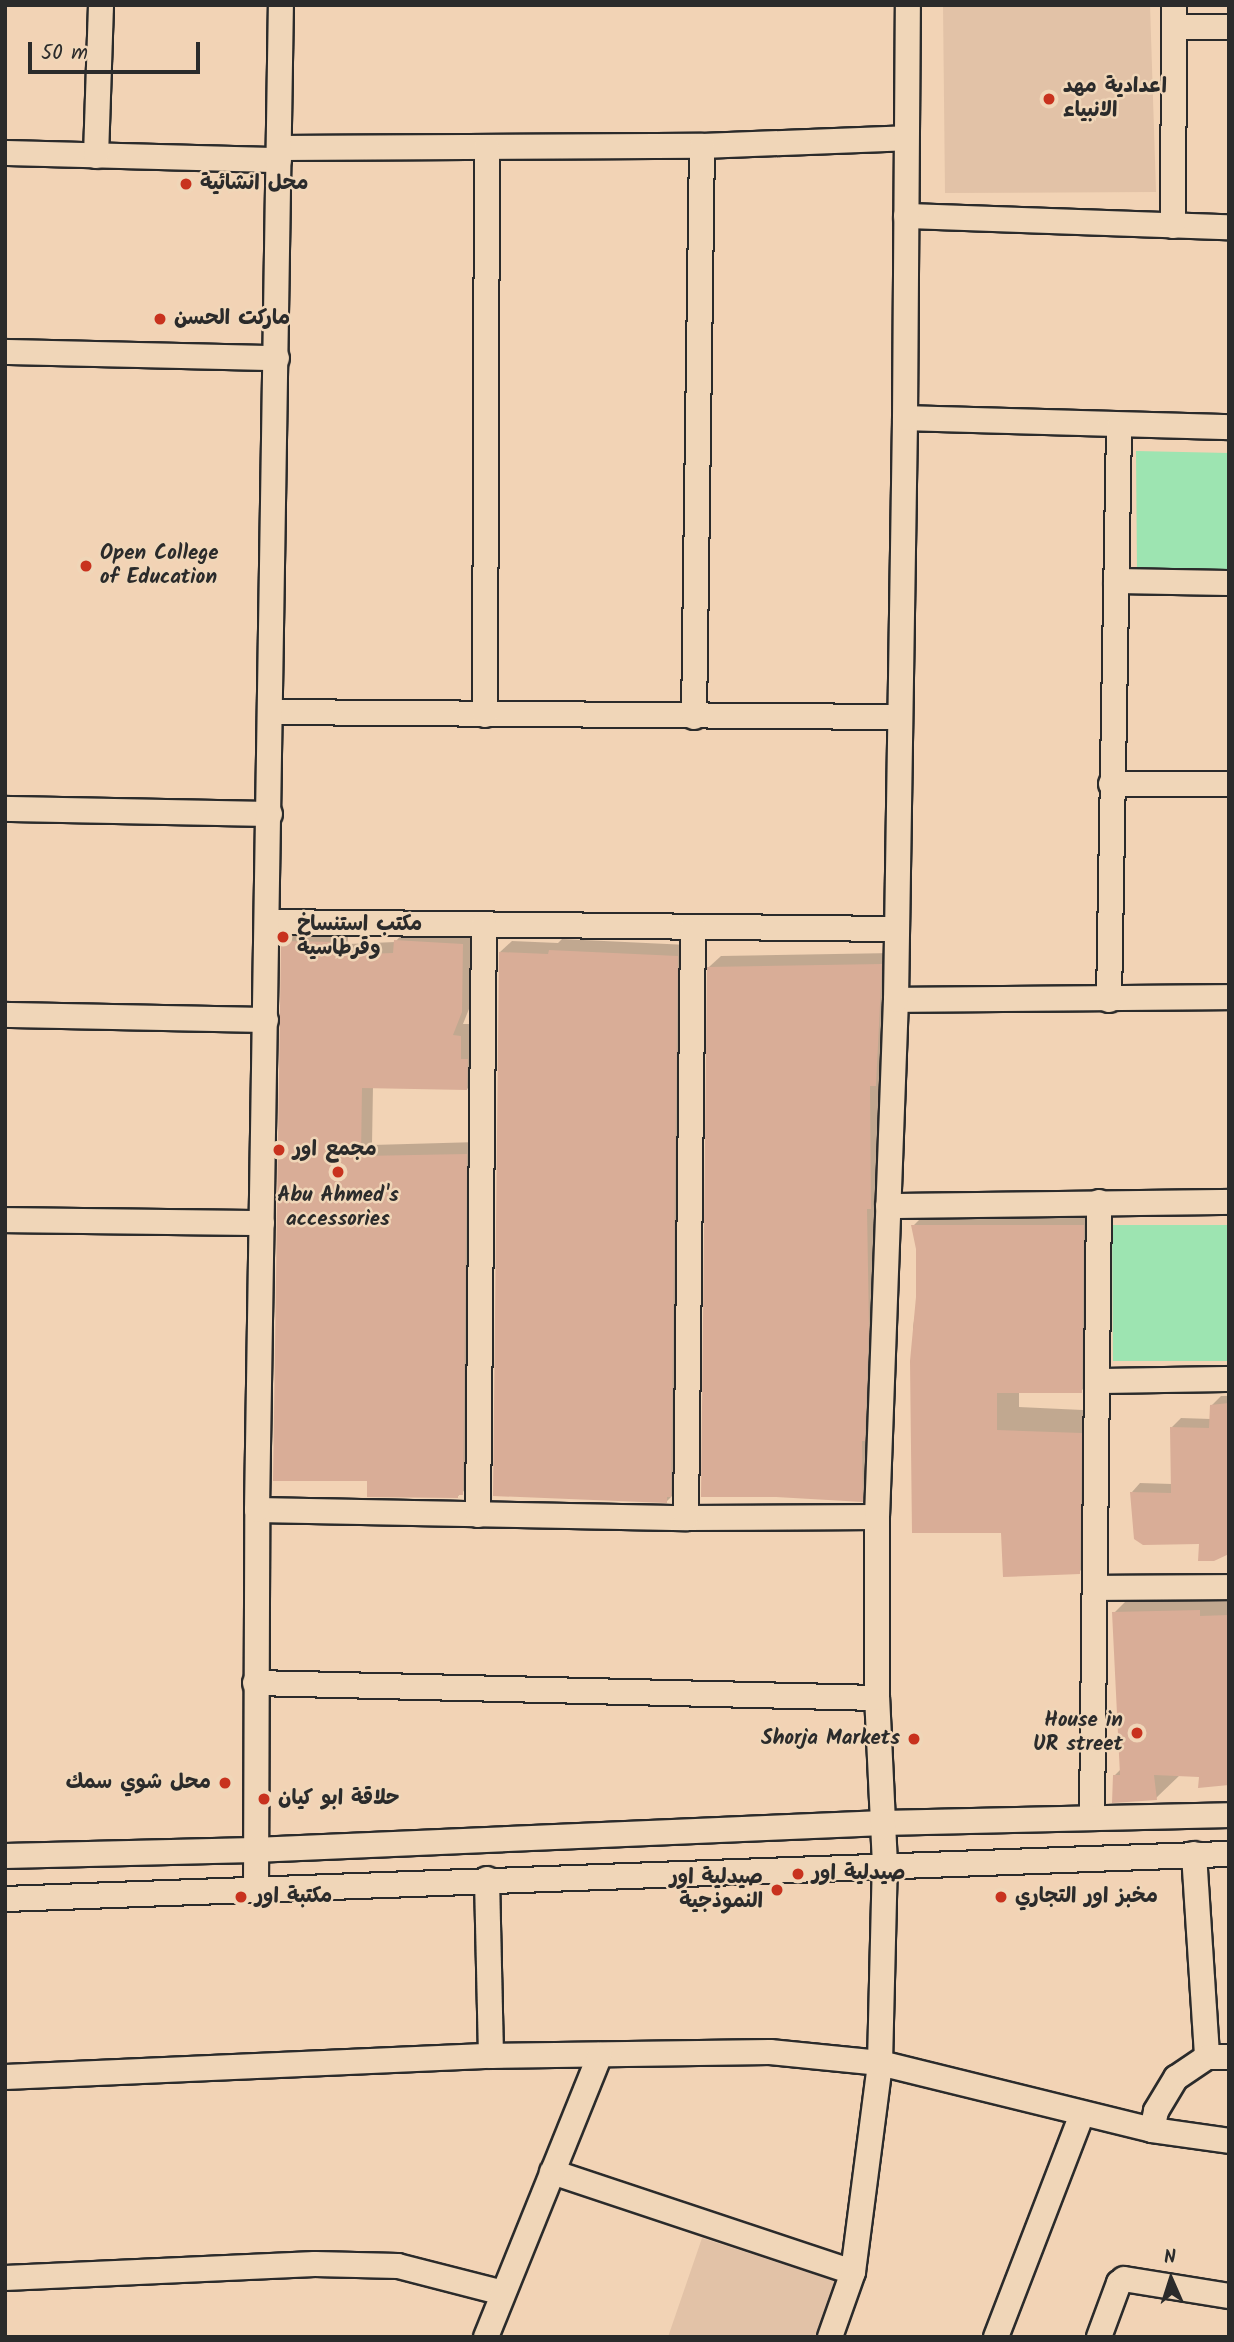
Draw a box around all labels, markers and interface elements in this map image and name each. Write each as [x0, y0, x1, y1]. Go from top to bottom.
scale bar [32, 28, 203, 72]
text: 50 m [41, 37, 88, 70]
place label: اعدادية مهد الانبياء [1063, 74, 1167, 124]
marker: اعدادية مهد الانبياء [1041, 91, 1057, 107]
place label: محل انشائية [200, 171, 309, 197]
marker: محل انشائية [178, 176, 194, 192]
place label: ماركت الحسن [174, 306, 290, 332]
marker: ماركت الحسن [152, 311, 168, 327]
place label: Open College of Education [100, 541, 219, 591]
marker: Open College of Education [78, 558, 94, 574]
place label: مكتب استنساخ وقرطاسية [297, 912, 422, 962]
marker: مكتب استنساخ وقرطاسية [275, 929, 291, 945]
place label: مجمع اور [293, 1137, 377, 1163]
marker: مجمع اور [271, 1142, 287, 1158]
marker: Abu Ahmed's accessories [330, 1164, 346, 1180]
place label: Abu Ahmed's accessories [277, 1183, 399, 1233]
place label: House in UR street [1033, 1708, 1123, 1758]
marker: House in UR street [1129, 1725, 1145, 1741]
place label: Shorja Markets [761, 1726, 900, 1752]
marker: Shorja Markets [906, 1731, 922, 1747]
place label: محل شوي سمك [66, 1770, 211, 1796]
marker: محل شوي سمك [217, 1775, 233, 1791]
place label: حلاقة ابو كيان [278, 1786, 400, 1812]
marker: حلاقة ابو كيان [256, 1791, 272, 1807]
place label: صيدلية اور [812, 1861, 905, 1887]
place label: صيدلية اور النموذجية [670, 1865, 763, 1915]
marker: صيدلية اور [790, 1866, 806, 1882]
marker: صيدلية اور النموذجية [769, 1882, 785, 1898]
place label: مكتبة اور [255, 1884, 332, 1910]
place label: مخبز اور التجاري [1015, 1884, 1158, 1910]
marker: مكتبة اور [233, 1889, 249, 1905]
marker: مخبز اور التجاري [993, 1889, 1009, 1905]
text: N [1163, 2243, 1177, 2273]
north arrow [1136, 2244, 1206, 2314]

